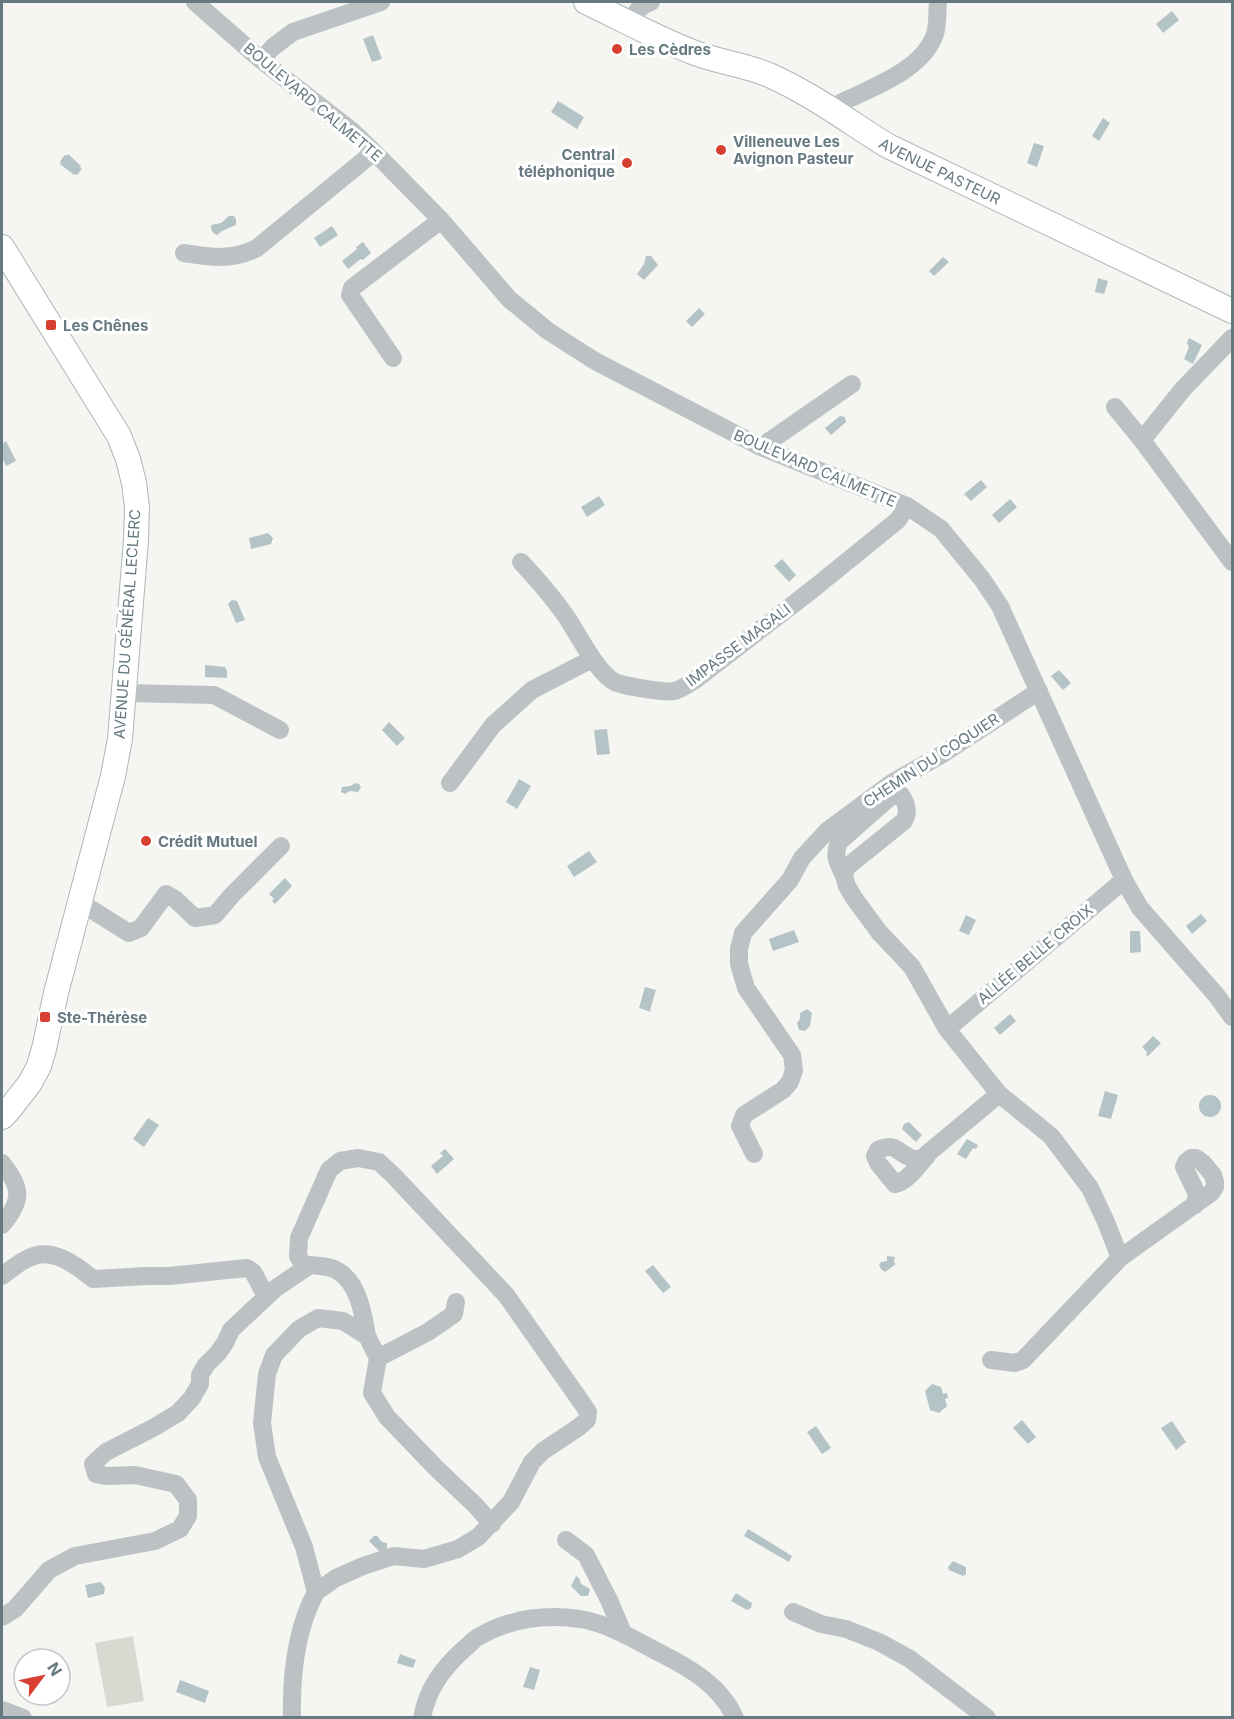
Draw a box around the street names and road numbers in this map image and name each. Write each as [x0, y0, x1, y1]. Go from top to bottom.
street label: BOULEVARD CALMETTE [240, 39, 386, 165]
street label: AVENUE PASTEUR [876, 133, 1004, 208]
street label: BOULEVARD CALMETTE [731, 425, 899, 511]
street label: AVENUE DU GÉNÉRAL LECLERC [109, 508, 145, 740]
street label: IMPASSE MAGALI [682, 600, 794, 690]
street label: CHEMIN DU COQUIER [859, 709, 1003, 811]
street label: ALLÉE BELLE CROIX [973, 900, 1097, 1008]

